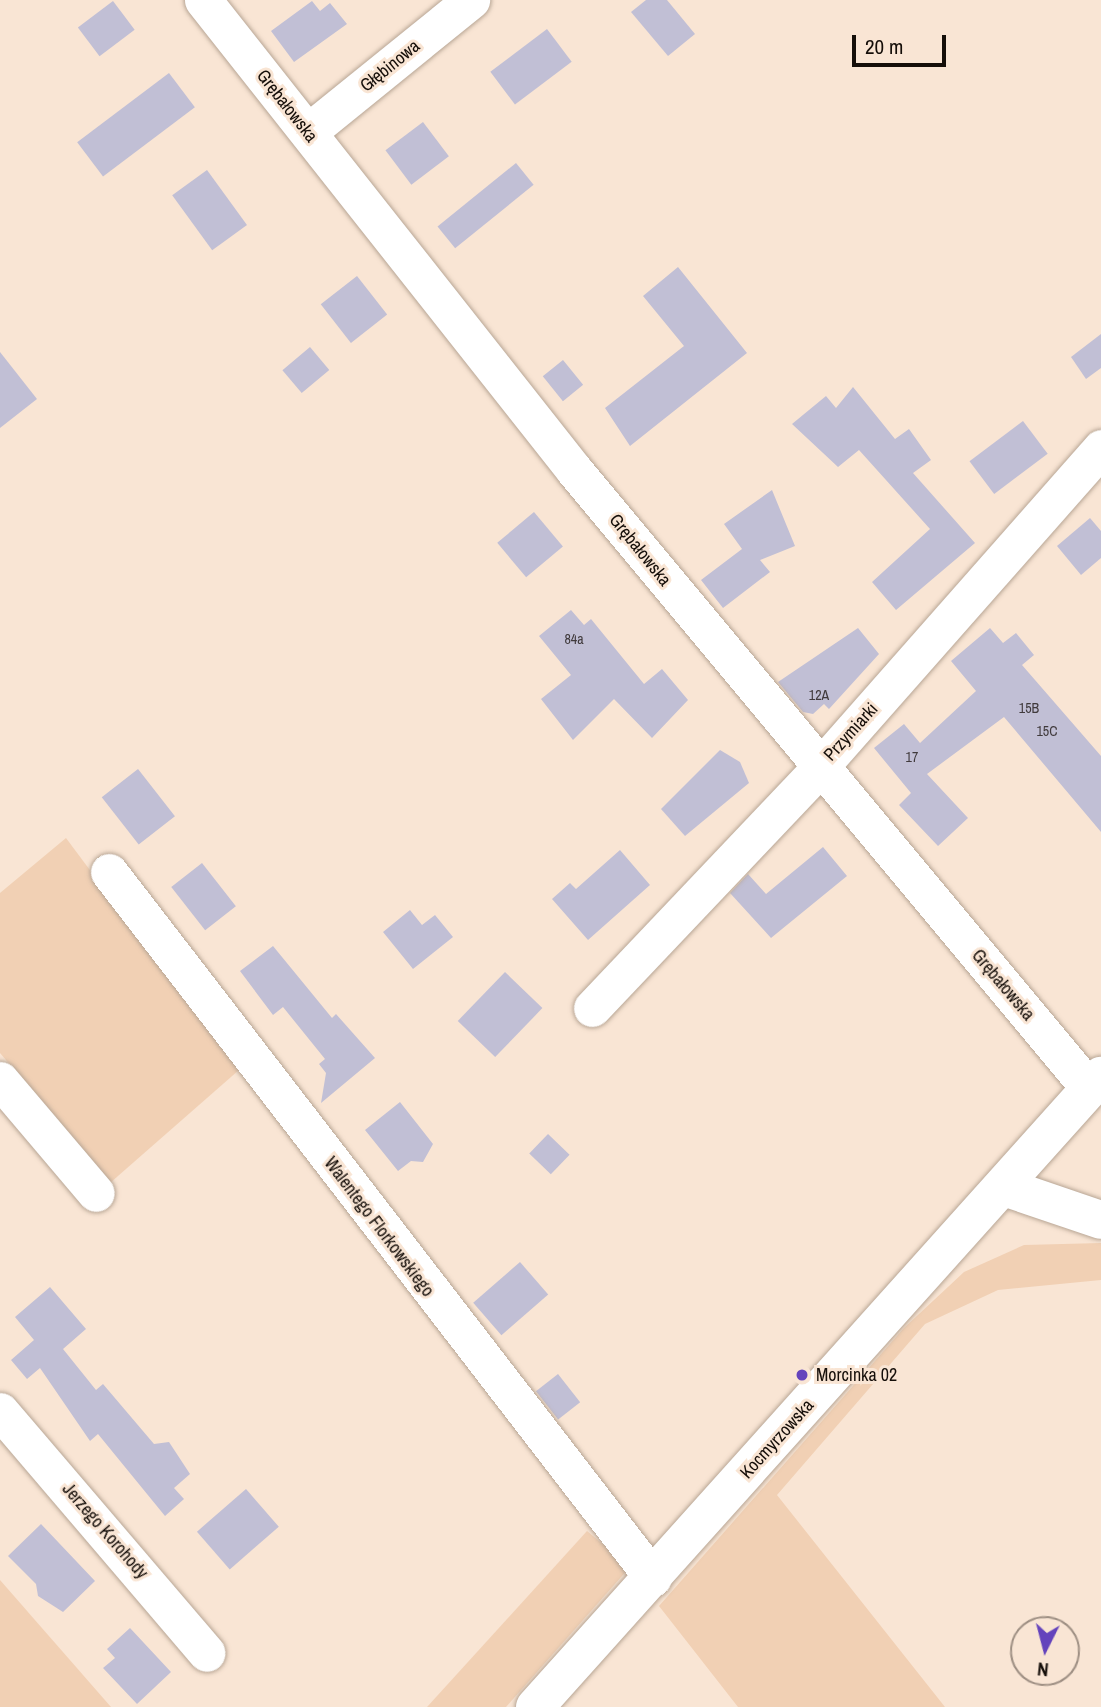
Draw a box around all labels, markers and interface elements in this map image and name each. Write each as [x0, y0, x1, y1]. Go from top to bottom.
scale bar [856, 21, 950, 65]
text: 20 m [865, 32, 903, 61]
street label: Głębinowa [356, 35, 424, 97]
street label: Grębałowska [252, 65, 322, 147]
street label: Grębałowska [605, 510, 675, 590]
house number: 84a [564, 631, 584, 647]
house number: 12A [809, 687, 829, 703]
street label: Przymiarki [819, 699, 883, 765]
house number: 15B [1019, 700, 1039, 716]
house number: 15C [1036, 723, 1058, 739]
house number: 17 [906, 749, 918, 765]
street label: Grębałowska [967, 945, 1039, 1025]
street label: Walentego Florkowskiego [319, 1153, 439, 1301]
place label: Morcinka 02 [816, 1364, 897, 1386]
marker: Morcinka 02 [794, 1367, 810, 1383]
street label: Kocmyrzowska [736, 1395, 818, 1483]
street label: Jerzego Korohody [58, 1479, 152, 1583]
north arrow [1010, 1616, 1080, 1686]
text: N [1036, 1656, 1050, 1683]

